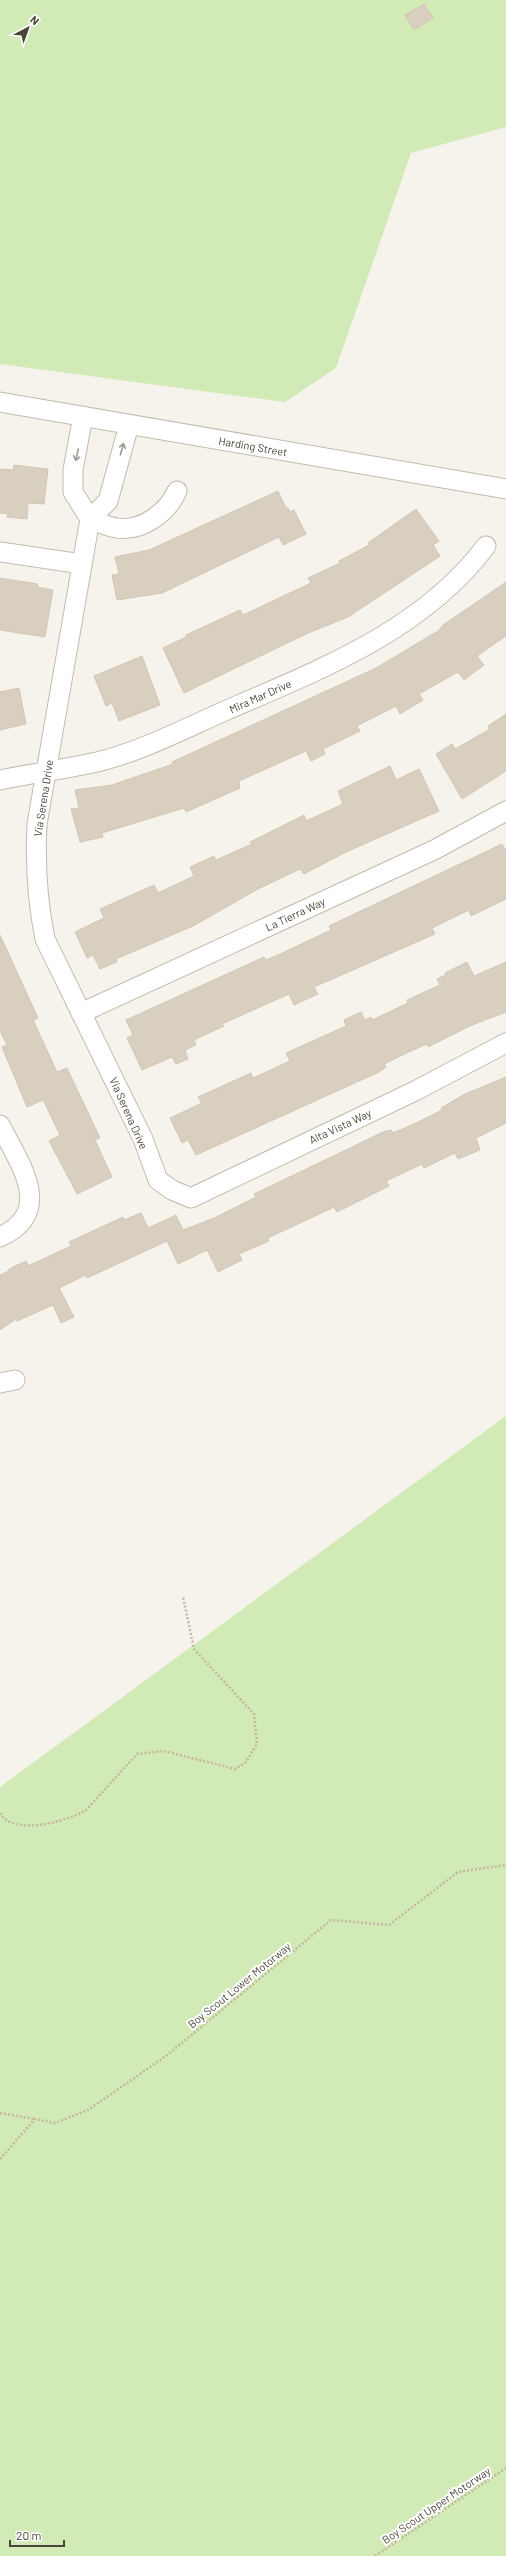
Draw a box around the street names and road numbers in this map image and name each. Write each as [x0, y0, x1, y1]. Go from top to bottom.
street label: Harding Street [218, 434, 288, 458]
street label: Mira Mar Drive [227, 676, 293, 715]
street label: Via Serena Drive [31, 759, 55, 837]
street label: La Tierra Way [263, 894, 327, 934]
street label: Via Serena Drive [107, 1075, 151, 1151]
street label: Alta Vista Way [307, 1106, 373, 1146]
street label: Boy Scout Lower Motorway [185, 1940, 293, 2030]
street label: Boy Scout Upper Motorway [379, 2464, 493, 2546]

